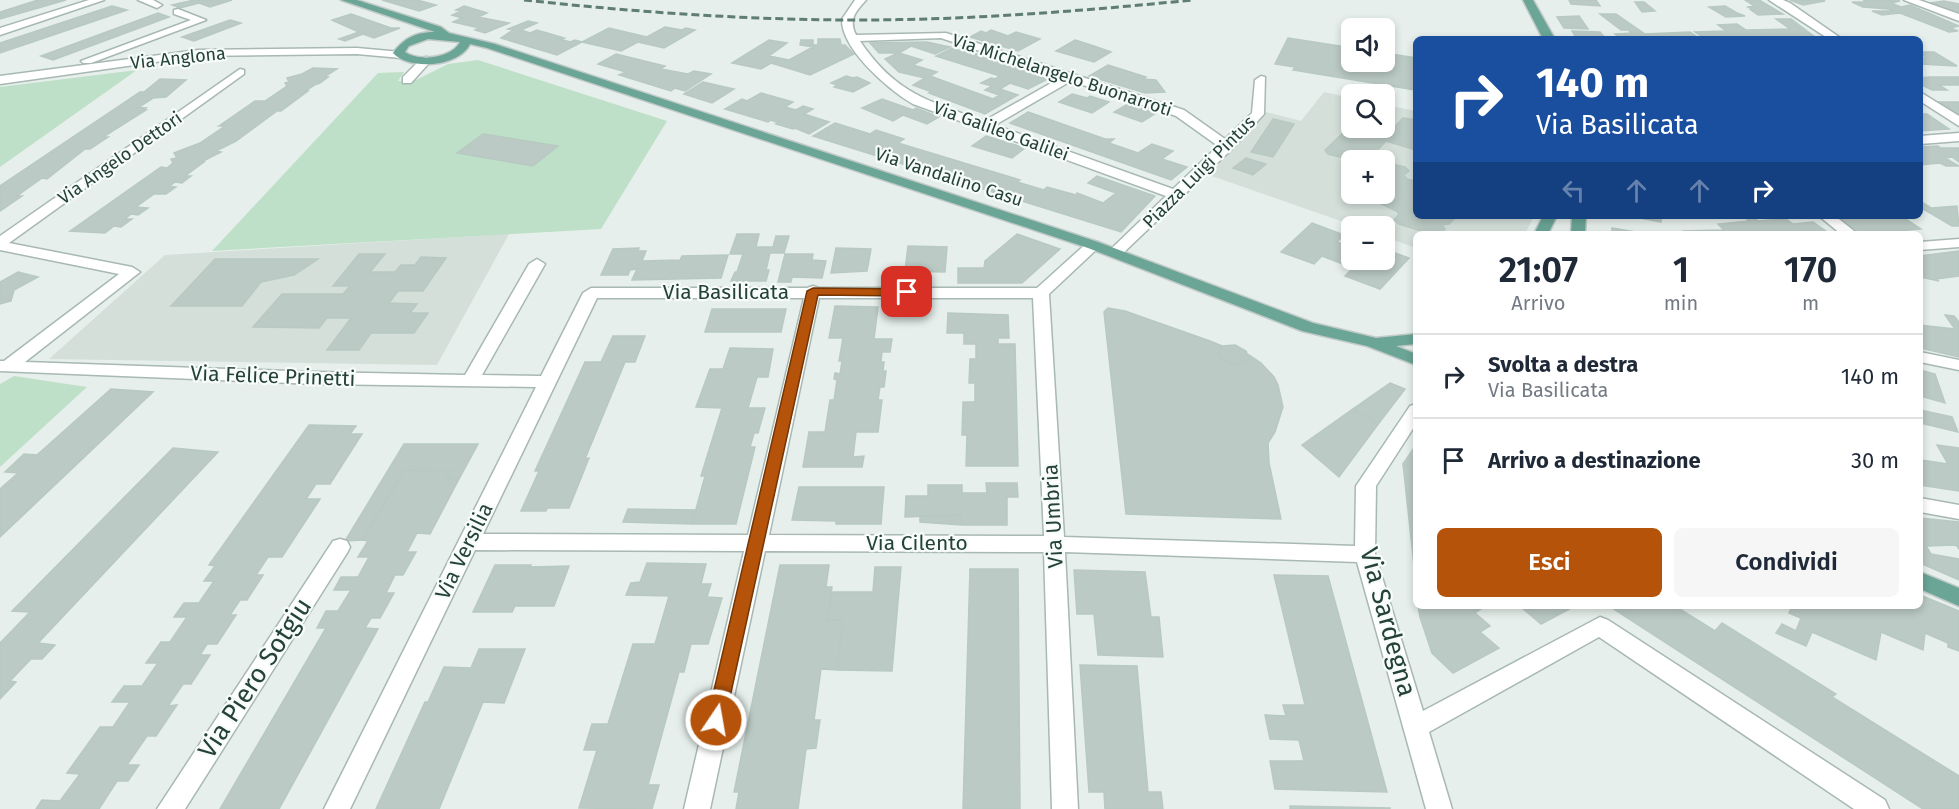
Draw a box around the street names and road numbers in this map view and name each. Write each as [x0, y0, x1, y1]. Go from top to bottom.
street label: Via Michelangelo Buonarroti [949, 29, 1175, 121]
street label: Via Anglona [129, 42, 227, 74]
street label: Via Galileo Galilei [930, 96, 1072, 166]
street label: Via Angelo Dettori [54, 107, 186, 209]
street label: Piazza Luigi Pintus [1138, 111, 1260, 233]
street label: Via Vandalino Casu [872, 143, 1026, 211]
street label: Via Basilicata [663, 279, 789, 305]
street label: Via Felice Prinetti [190, 360, 356, 392]
street label: Via Umbria [1037, 463, 1069, 569]
street label: Via Versilia [429, 498, 499, 604]
street label: Via Cilento [866, 530, 968, 556]
street label: Via Sardegna [1353, 544, 1423, 700]
street label: Via Piero Sotgiu [192, 592, 318, 764]

